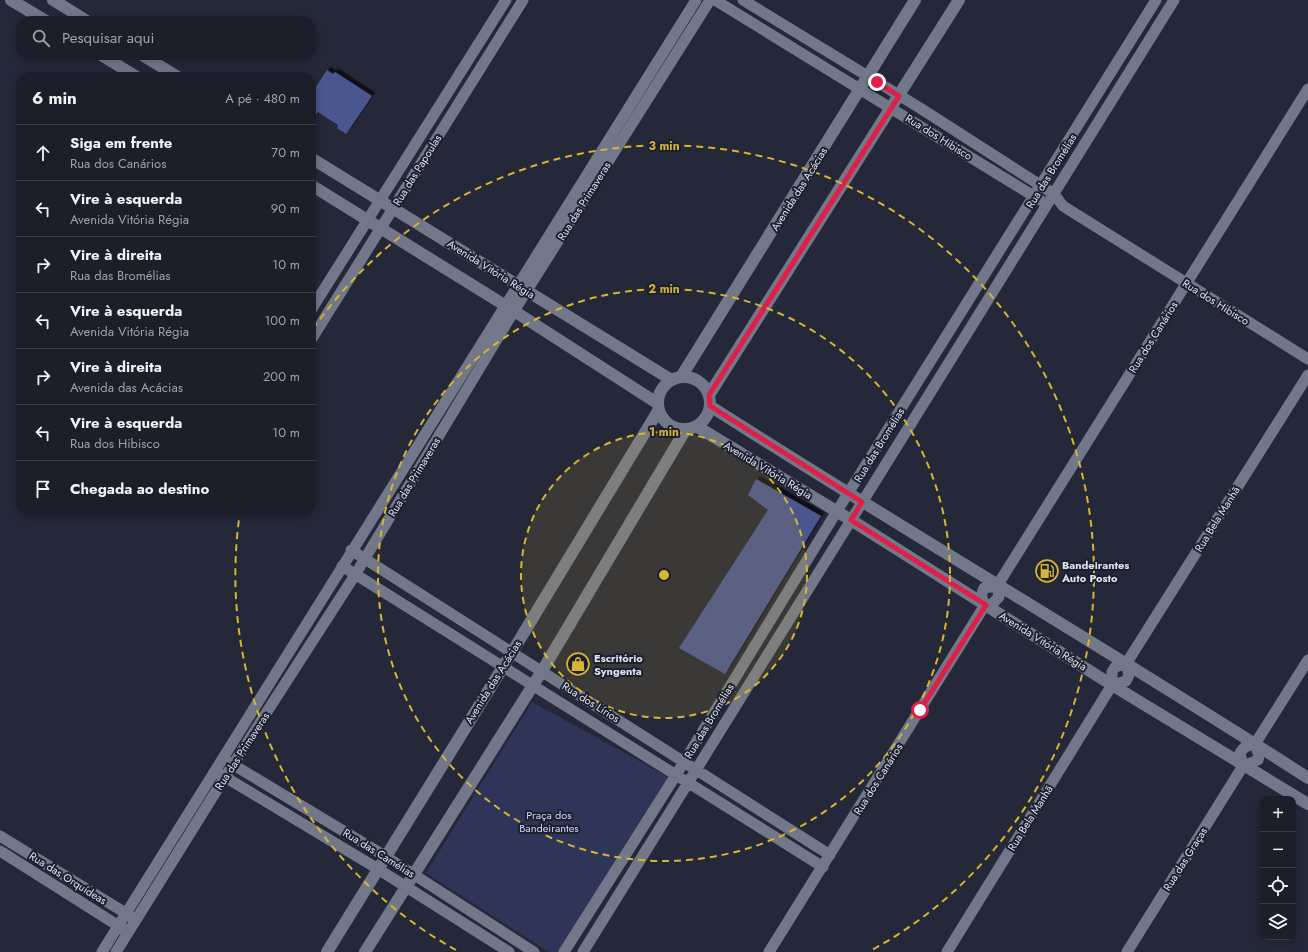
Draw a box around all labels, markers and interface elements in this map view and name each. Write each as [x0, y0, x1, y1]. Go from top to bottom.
search box [16, 16, 316, 60]
icon: search [30, 27, 52, 49]
text: Pesquisar aqui [62, 27, 154, 49]
route end [868, 73, 886, 91]
text: 6 min [32, 86, 77, 110]
text: A pé · 480 m [225, 89, 300, 108]
street label: Rua dos Hibisco [902, 110, 976, 164]
street label: Rua das Bromélias [1022, 130, 1081, 211]
street label: Rua das Papoulas [389, 131, 446, 209]
text: Siga em frente [70, 132, 172, 154]
text: 3 min [648, 137, 680, 155]
icon: ahead [32, 142, 54, 164]
text: 70 m [271, 143, 300, 162]
street label: Avenida das Acácias [767, 144, 831, 234]
text: Rua dos Canários [70, 154, 166, 173]
street label: Rua das Primaveras [553, 158, 615, 243]
text: Vire à esquerda [70, 188, 182, 210]
icon: left [32, 198, 54, 220]
text: 90 m [271, 199, 300, 218]
text: Avenida Vitória Régia [70, 210, 189, 229]
street label: Avenida Vitória Régia [444, 236, 538, 302]
text: Vire à direita [70, 244, 162, 266]
icon: right [32, 254, 54, 276]
text: 10 m [272, 255, 300, 274]
text: Rua das Bromélias [70, 266, 170, 285]
street label: Rua dos Hibisco [1179, 275, 1253, 329]
text: 2 min [648, 280, 680, 298]
street label: Rua dos Canários [1125, 298, 1182, 376]
text: Vire à esquerda [70, 300, 182, 322]
icon: left [32, 310, 54, 332]
text: 100 m [265, 311, 300, 330]
text: Avenida Vitória Régia [70, 322, 189, 341]
text: Vire à direita [70, 356, 162, 378]
icon: right [32, 366, 54, 388]
text: 200 m [263, 367, 300, 386]
text: Avenida das Acácias [70, 378, 183, 397]
street label: Rua das Bromélias [850, 404, 909, 485]
text: Vire à esquerda [70, 412, 182, 434]
icon: left [32, 422, 54, 444]
text: 10 m [272, 423, 300, 442]
text: 1 min [649, 423, 679, 441]
text: Rua dos Hibisco [70, 434, 160, 453]
street label: Rua das Primaveras [384, 434, 444, 520]
street label: Avenida Vitória Régia [721, 437, 815, 503]
icon: arrive [32, 478, 54, 500]
text: Chegada ao destino [70, 478, 209, 500]
street label: Rua Bela Manhã [1190, 483, 1244, 555]
place label: Bandeirantes Auto Posto [1061, 557, 1129, 586]
fuel station icon: Bandeirantes Auto Posto [1034, 558, 1060, 584]
centre of rings [657, 568, 671, 582]
street label: Avenida Vitória Régia [996, 608, 1090, 674]
street label: Avenida das Acácias [461, 637, 525, 727]
place label: Escritório Syngenta [594, 650, 643, 679]
shop icon: Escritório Syngenta [565, 651, 591, 677]
street label: Rua dos Lírios [559, 678, 623, 726]
street label: Rua das Bromélias [680, 680, 738, 762]
route start [911, 701, 929, 719]
street label: Rua das Primaveras [211, 708, 274, 793]
street label: Rua dos Canários [850, 740, 907, 818]
street label: Rua Bela Manhã [1003, 782, 1057, 854]
map controls [1260, 796, 1296, 940]
button: + [1260, 796, 1296, 832]
park label: Praça dos Bandeirantes [519, 807, 579, 836]
street label: Rua das Camélias [340, 824, 418, 882]
street label: Rua das Graças [1159, 824, 1211, 894]
button: − [1260, 832, 1296, 868]
street label: Rua das Orquídeas [26, 848, 110, 909]
button: locate [1260, 868, 1296, 904]
button: layers [1260, 904, 1296, 940]

